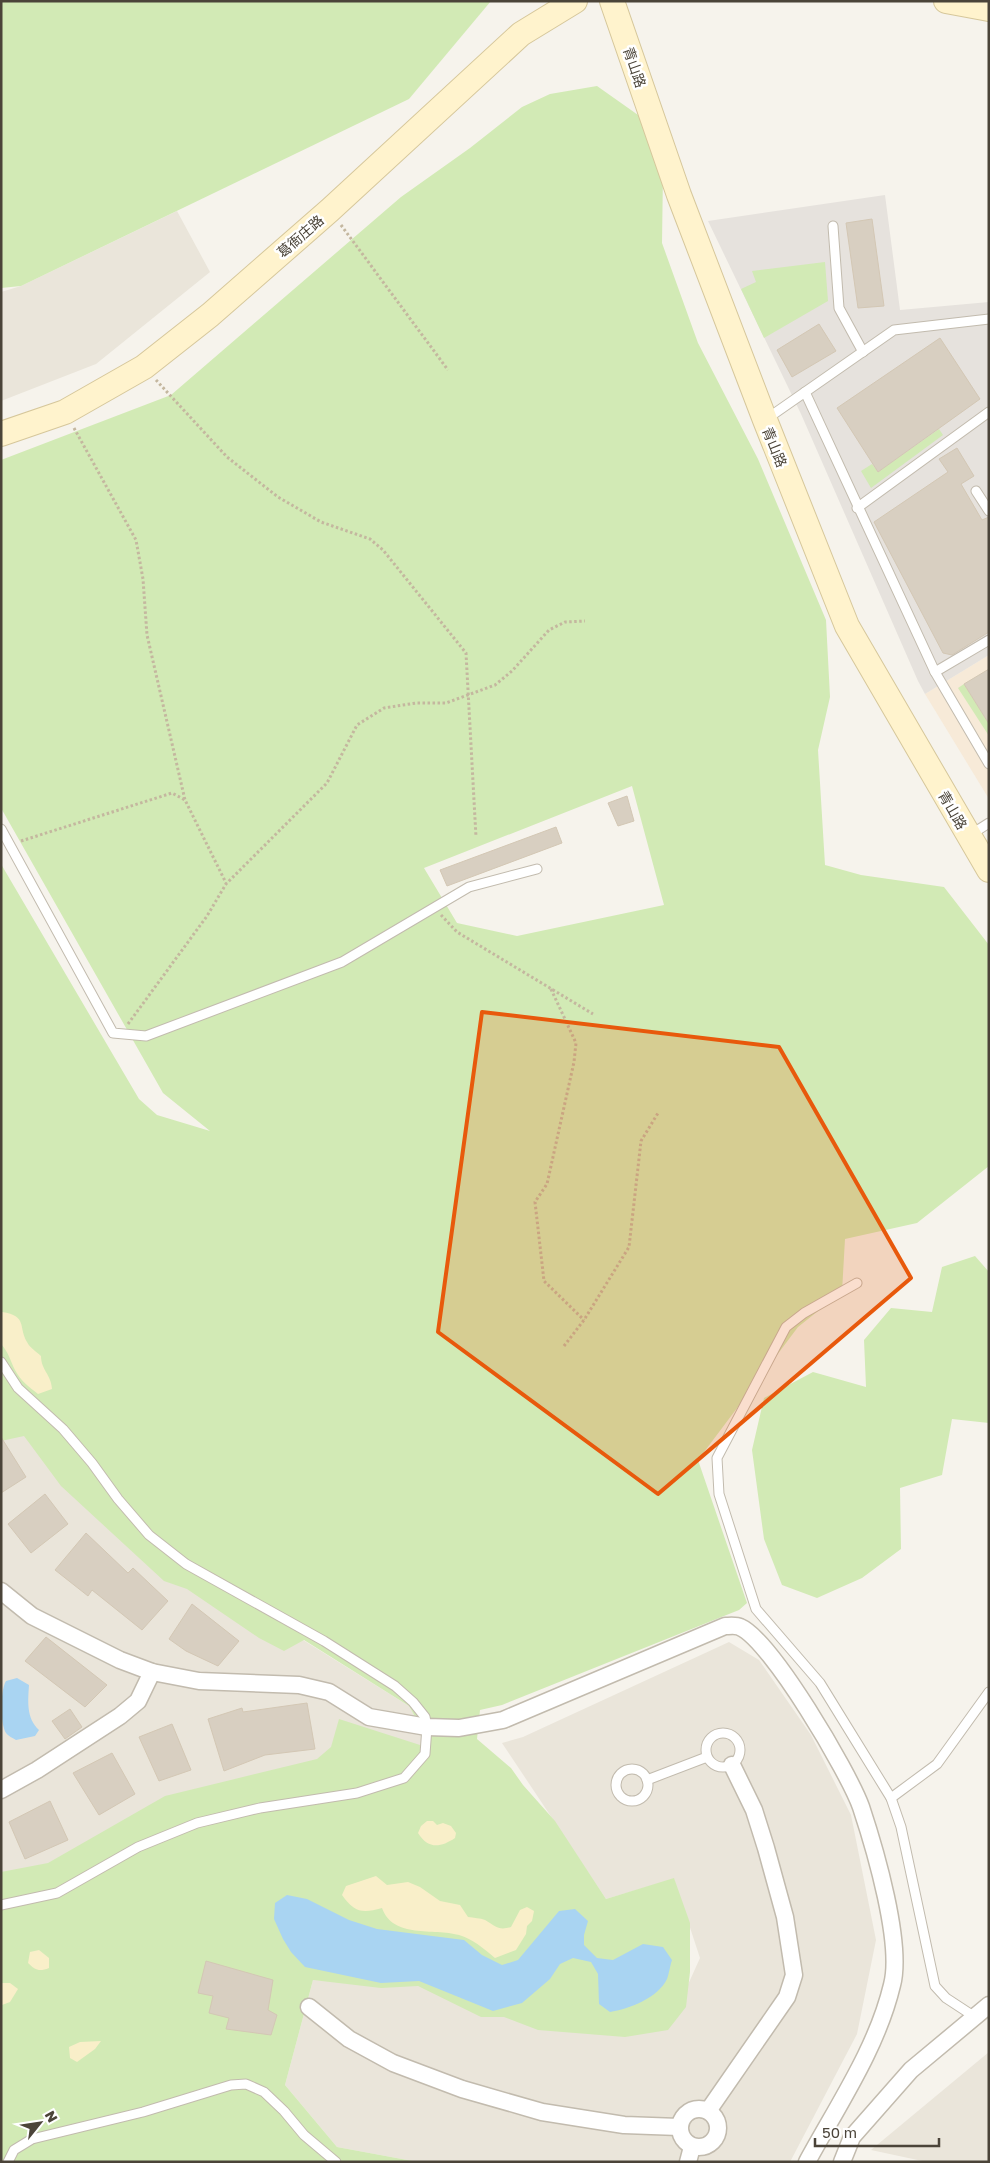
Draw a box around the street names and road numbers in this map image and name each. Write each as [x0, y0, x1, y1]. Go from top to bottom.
street label: 青山路 [620, 44, 650, 90]
street label: 葛衙庄路 [273, 211, 327, 261]
street label: 青山路 [759, 424, 791, 470]
street label: 青山路 [935, 788, 971, 832]

